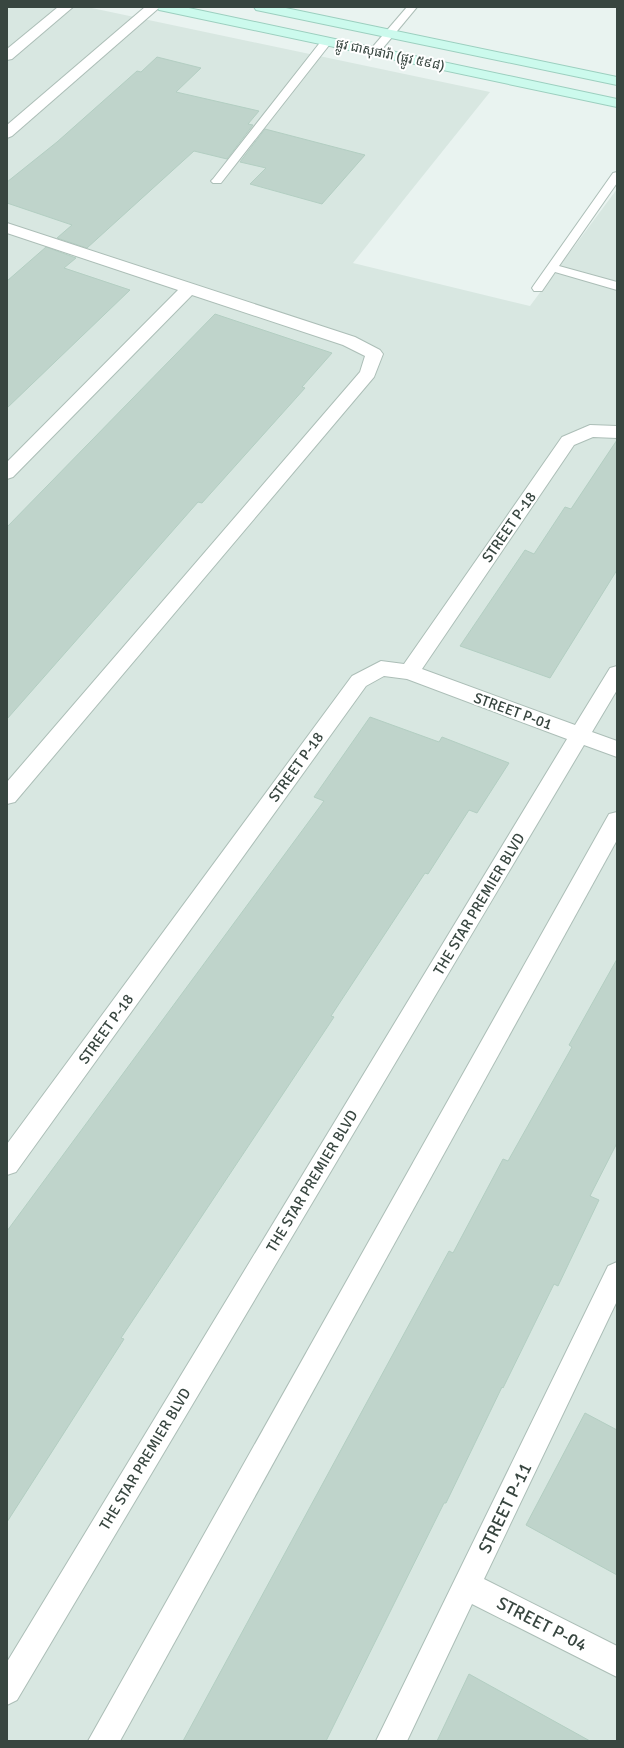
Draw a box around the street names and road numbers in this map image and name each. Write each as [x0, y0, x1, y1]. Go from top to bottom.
street label: ផ្លូវ ជាសុផារ៉ា (ផ្លូវ ៥៩៨) [333, 36, 446, 77]
street label: STREET P-18 [478, 488, 540, 566]
street label: STREET P-01 [471, 689, 555, 733]
street label: STREET P-18 [265, 729, 327, 805]
street label: THE STAR PREMIER BLVD [429, 830, 529, 978]
street label: STREET P-18 [75, 991, 137, 1067]
street label: THE STAR PREMIER BLVD [262, 1107, 362, 1255]
street label: THE STAR PREMIER BLVD [95, 1385, 195, 1533]
street label: STREET P-11 [474, 1459, 536, 1557]
street label: STREET P-04 [493, 1592, 591, 1656]

